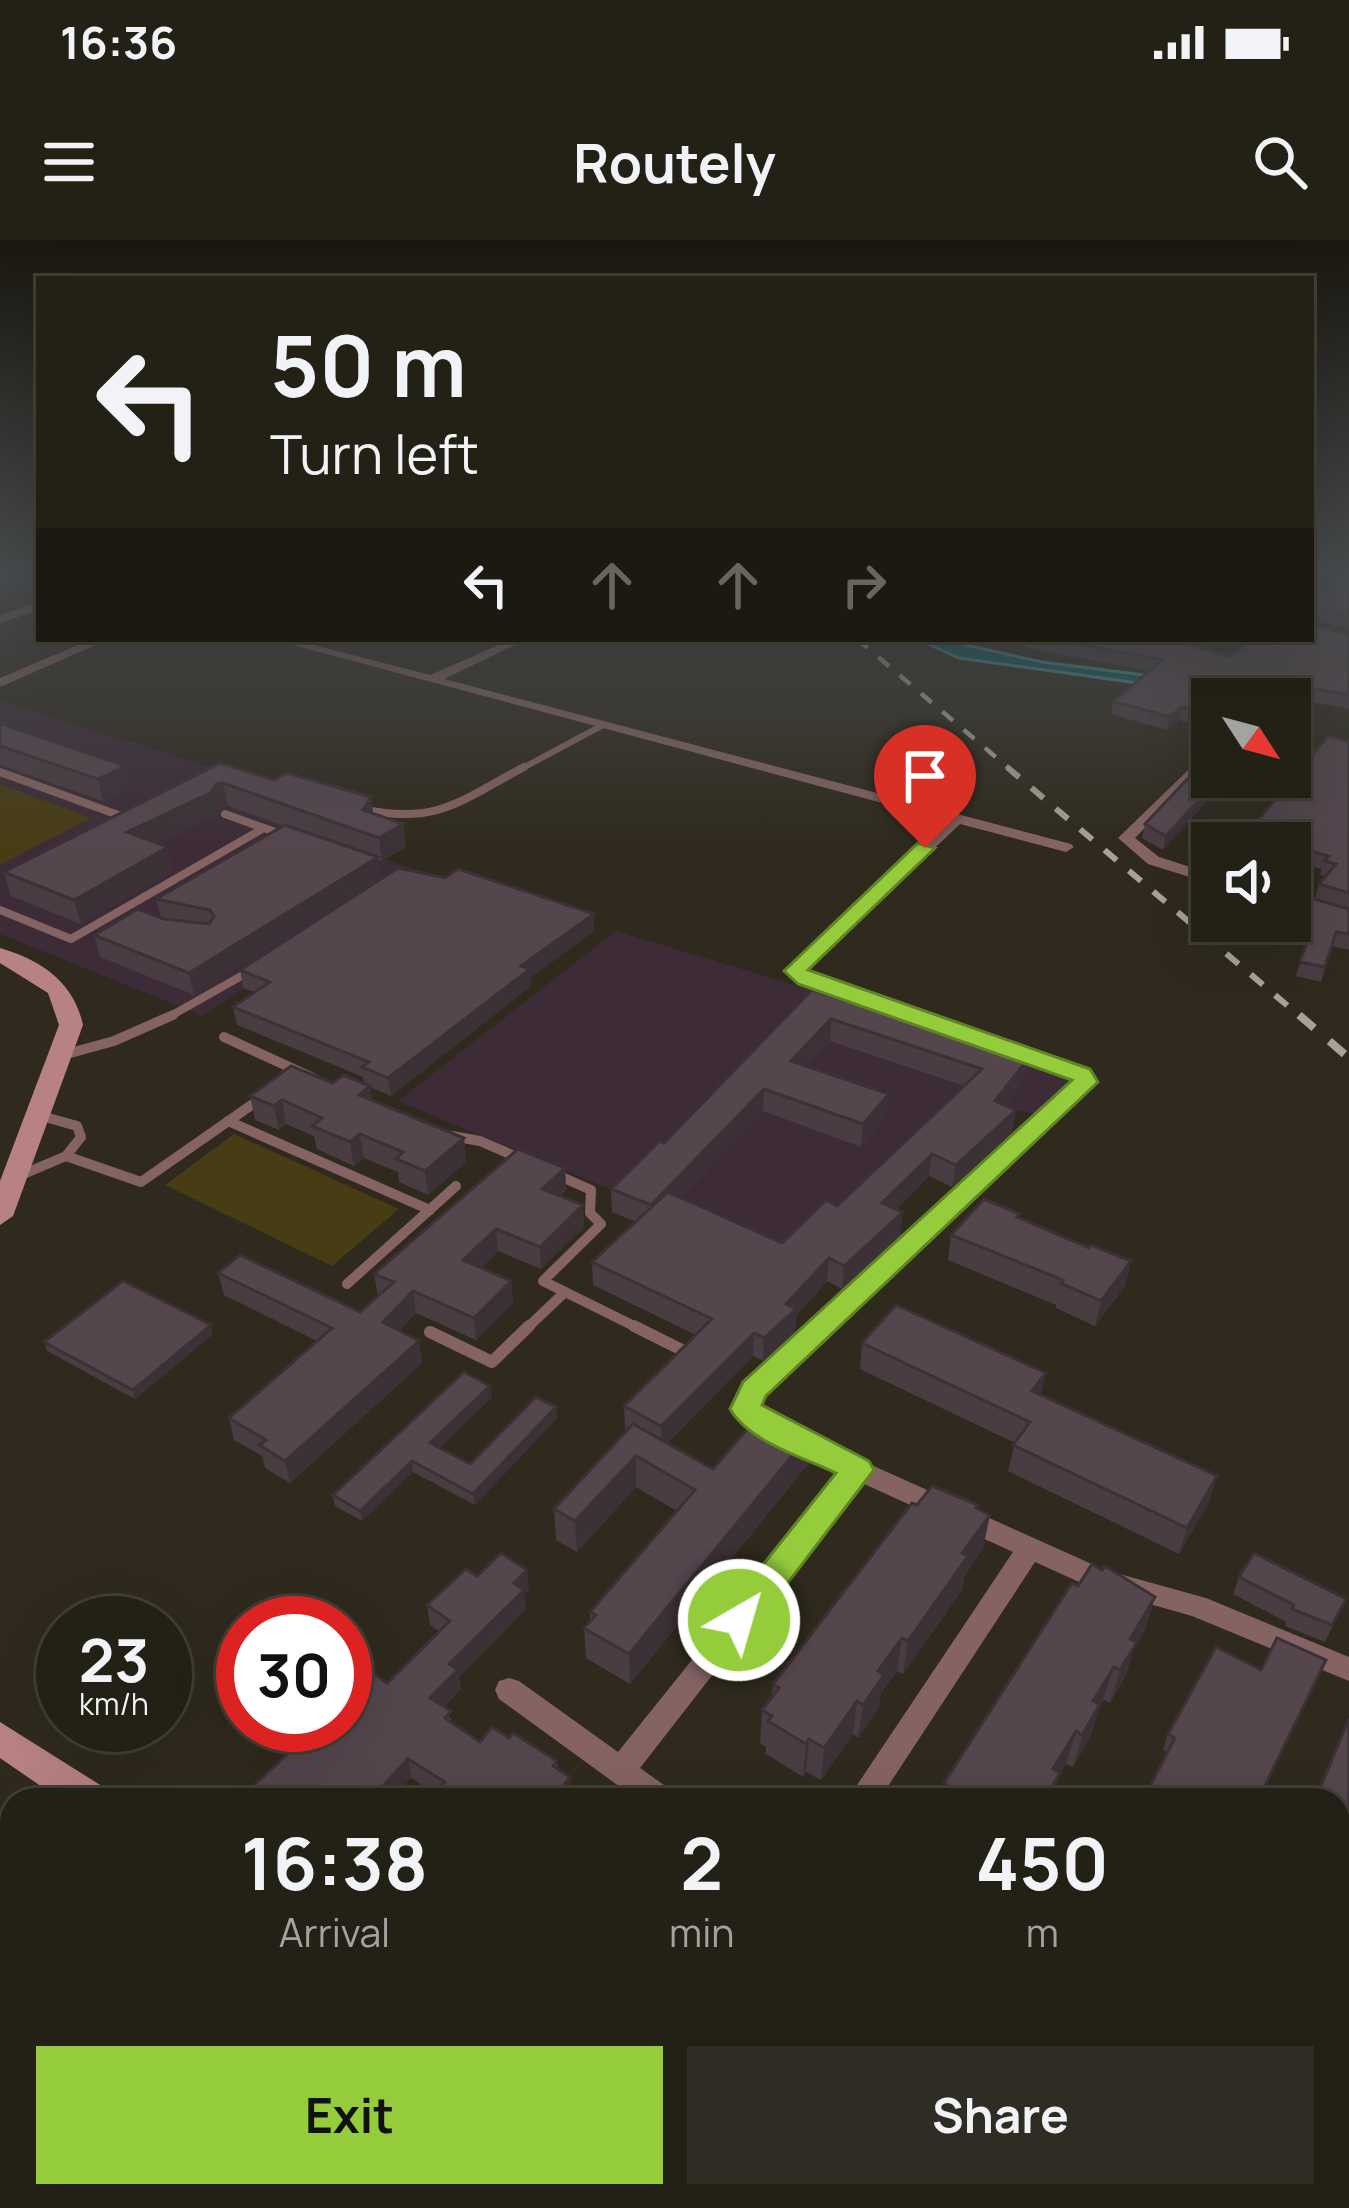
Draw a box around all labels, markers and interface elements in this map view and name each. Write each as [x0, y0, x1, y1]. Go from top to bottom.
text: 16:36 [60, 11, 177, 73]
text: Routely [573, 125, 776, 199]
icon: menu [36, 129, 102, 195]
icon: search [1247, 129, 1313, 195]
text: 50 m [270, 307, 467, 422]
icon: left [72, 324, 228, 480]
text: Turn left [270, 416, 479, 490]
icon: left [453, 552, 519, 618]
icon: ahead [579, 552, 645, 618]
icon: ahead [705, 552, 771, 618]
icon: right [831, 552, 897, 618]
north arrow [1191, 678, 1311, 798]
map controls [1191, 678, 1311, 942]
pin [874, 725, 976, 848]
icon: arrive [892, 743, 958, 809]
button: sound [1191, 822, 1311, 942]
position arrow [676, 1557, 802, 1683]
speed limit sign: 30 [216, 1596, 372, 1752]
text: 23 [79, 1618, 149, 1700]
text: km/h [79, 1683, 149, 1724]
text: 16:38 [241, 1813, 428, 1912]
text: 2 [680, 1813, 723, 1912]
text: 450 [976, 1813, 1109, 1912]
text: Arrival [279, 1905, 390, 1959]
text: min [669, 1905, 734, 1959]
text: m [1026, 1905, 1059, 1959]
button: Exit [36, 2046, 663, 2184]
button: Share [687, 2046, 1314, 2184]

